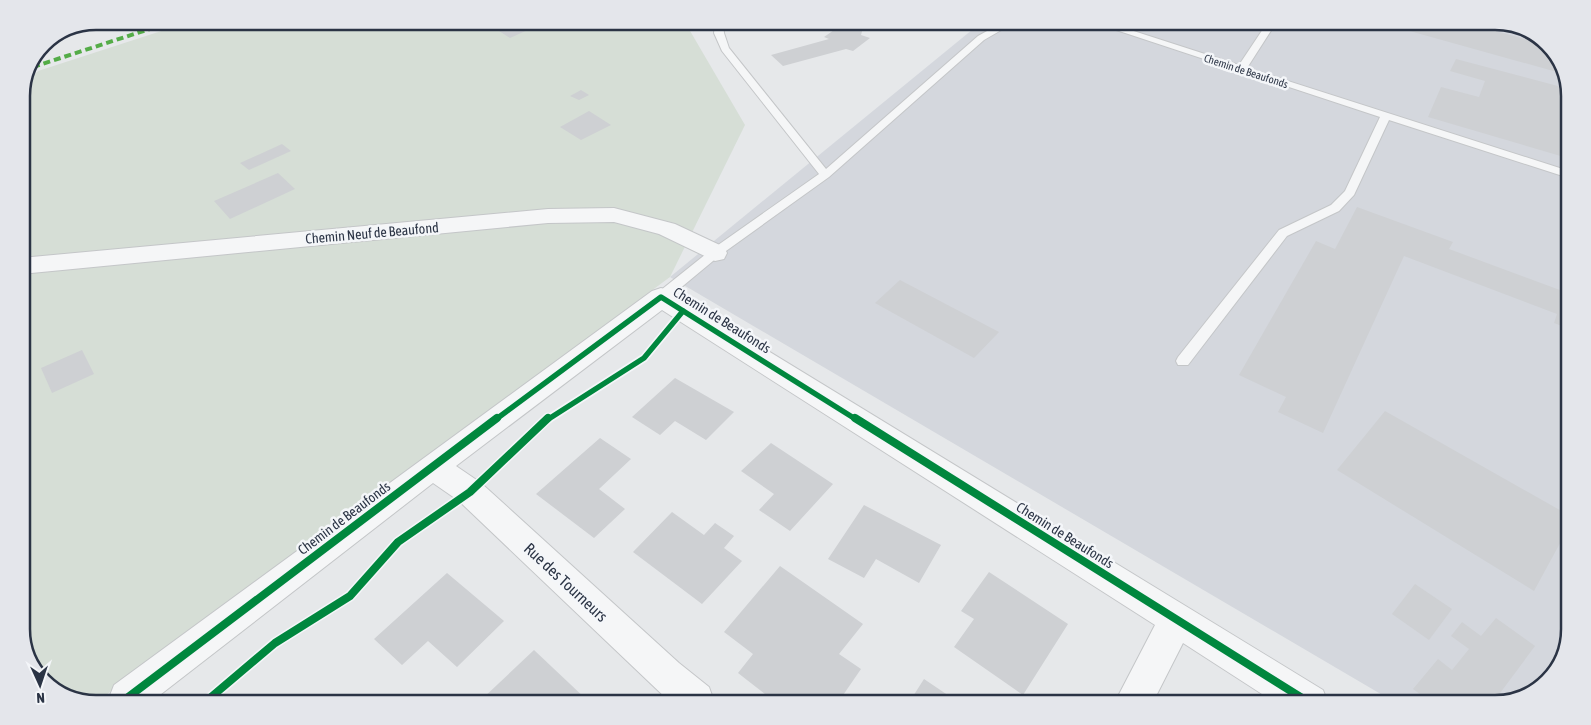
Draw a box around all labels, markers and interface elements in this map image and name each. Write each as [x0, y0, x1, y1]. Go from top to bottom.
street label: Chemin de Beaufonds [1203, 52, 1290, 90]
street label: Chemin Neuf de Beaufond [305, 219, 439, 247]
street label: Chemin de Beaufonds [671, 284, 774, 356]
street label: Chemin de Beaufonds [295, 478, 393, 558]
street label: Chemin de Beaufonds [1014, 499, 1117, 571]
street label: Rue des Tourneurs [521, 539, 612, 625]
north arrow [15, 660, 65, 710]
text: N [36, 690, 45, 706]

